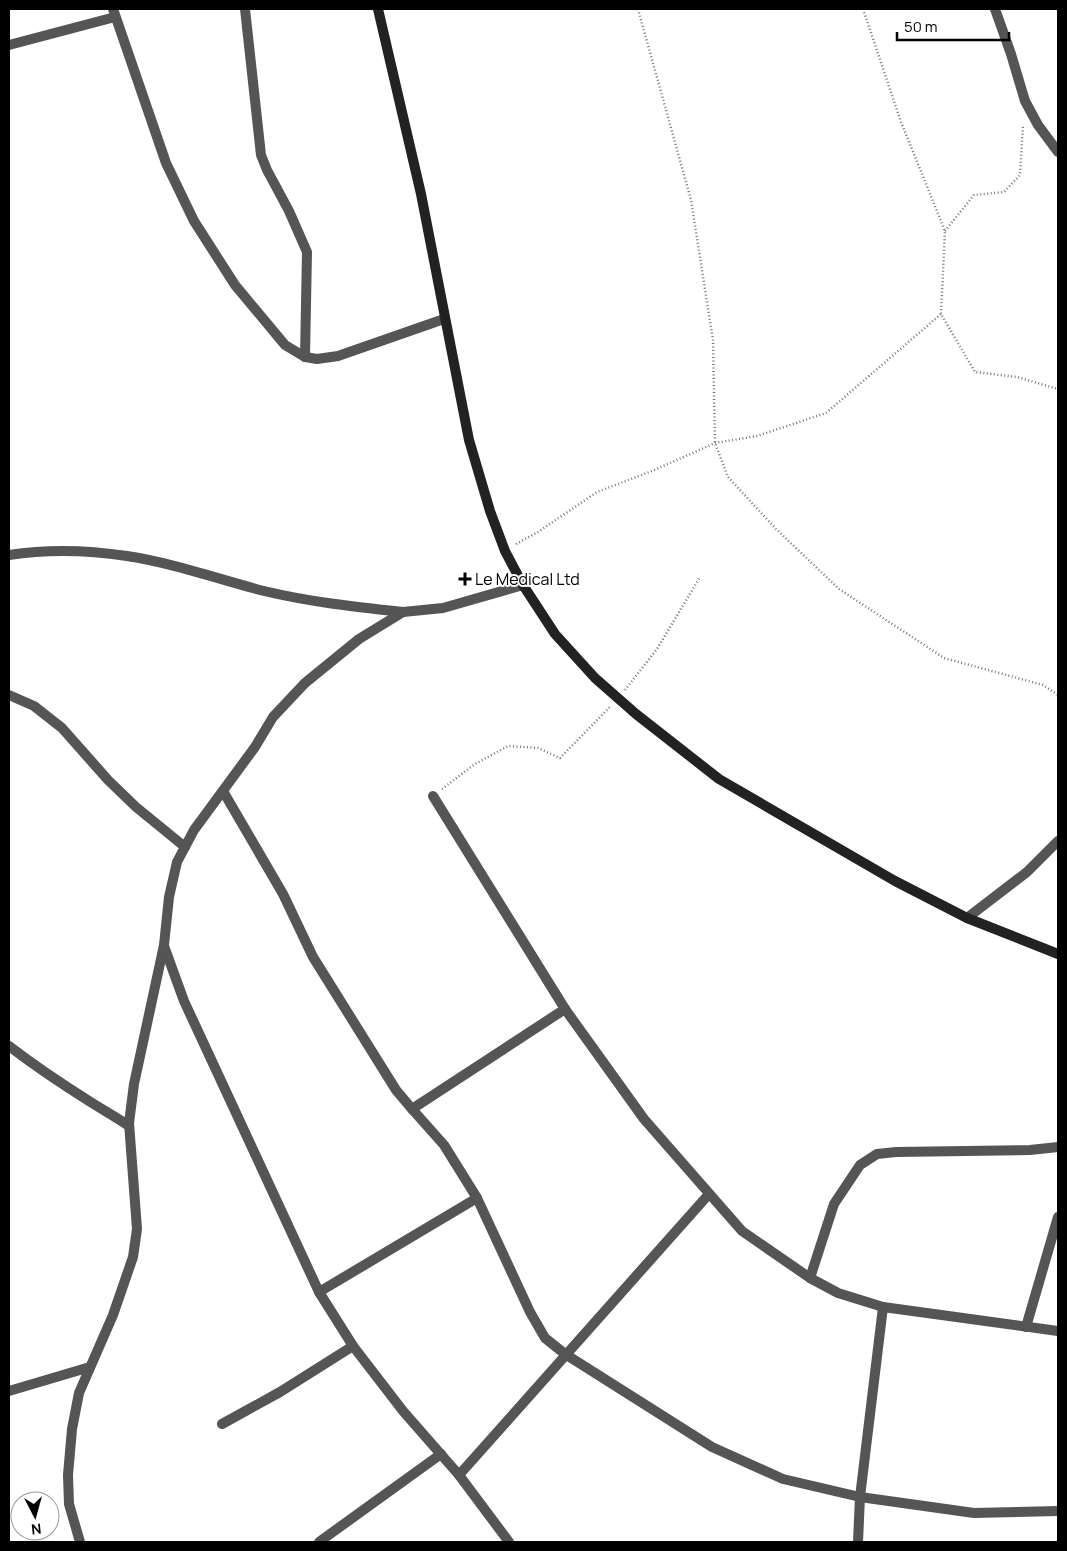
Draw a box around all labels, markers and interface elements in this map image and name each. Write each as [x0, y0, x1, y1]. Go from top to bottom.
scale bar [897, 10, 1010, 42]
text: 50 m [904, 16, 938, 37]
place label: Le Medical Ltd [475, 568, 580, 590]
marker: Le Medical Ltd [459, 573, 471, 585]
north arrow [10, 1491, 60, 1541]
text: N [30, 1519, 42, 1539]

